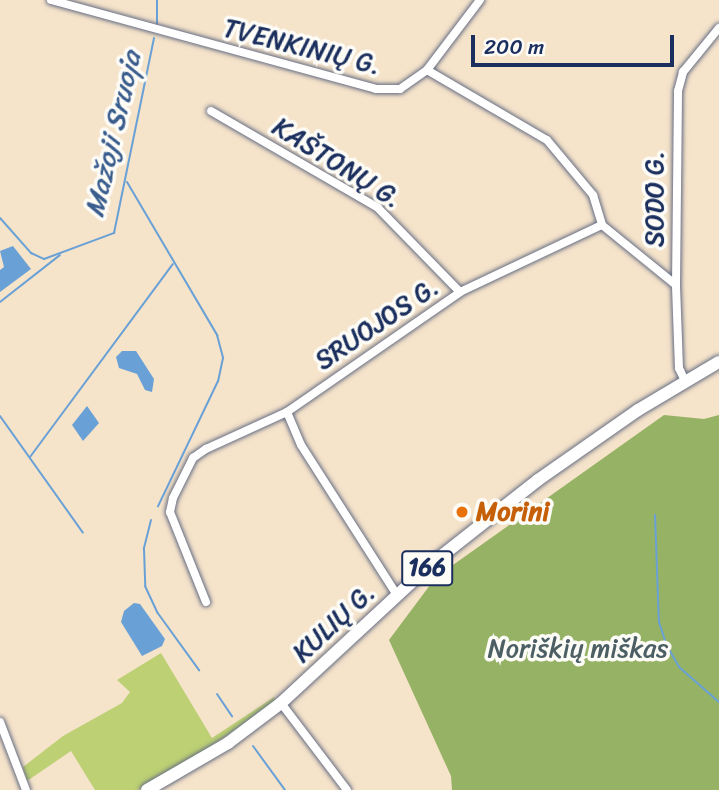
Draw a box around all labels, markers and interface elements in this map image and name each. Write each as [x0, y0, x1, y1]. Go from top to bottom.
street label: TVENKINIŲ G. [220, 12, 384, 82]
scale bar [474, 21, 677, 65]
text: 200 m [484, 28, 544, 66]
water label: Mažoji Sruoja [78, 47, 148, 221]
street label: KAŠTONŲ G. [267, 111, 407, 215]
street label: SODO G. [639, 151, 671, 247]
street label: SRUOJOS G. [309, 271, 445, 377]
place label: Morini [476, 496, 549, 528]
marker: Morini [454, 504, 470, 520]
road number: 166 [401, 548, 453, 588]
street label: KULIŲ G. [286, 577, 382, 669]
park label: Noriškių miškas [488, 633, 668, 665]

